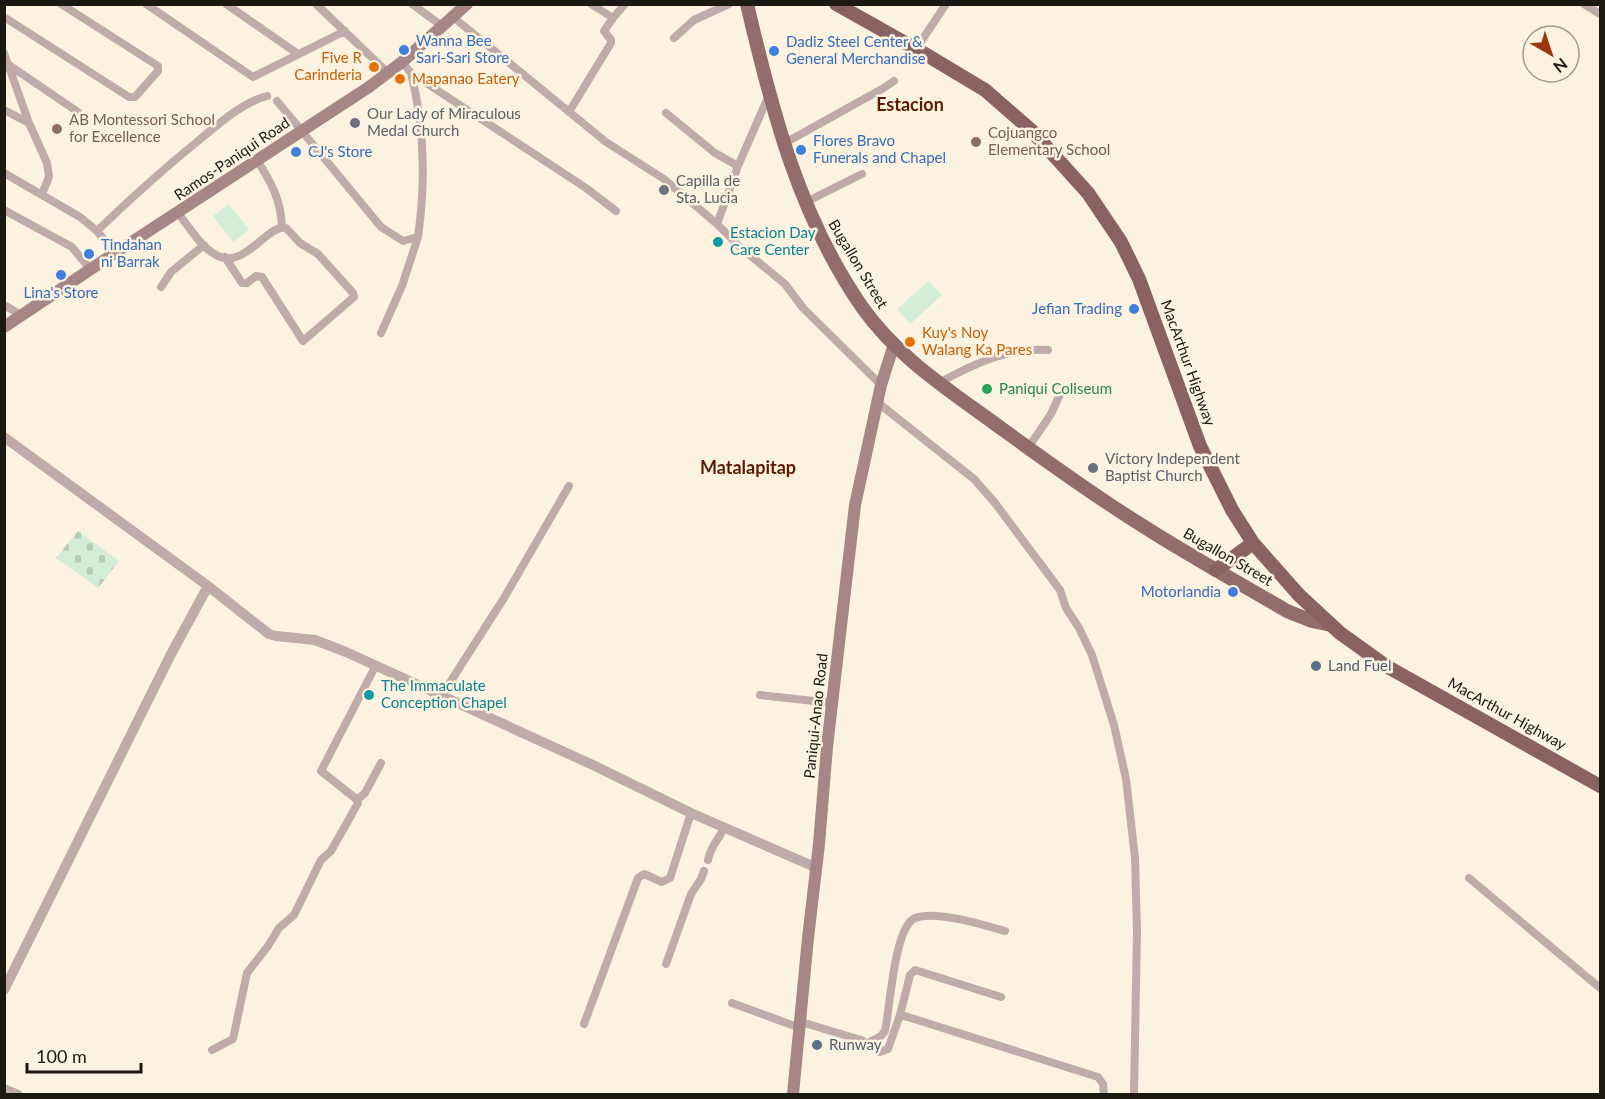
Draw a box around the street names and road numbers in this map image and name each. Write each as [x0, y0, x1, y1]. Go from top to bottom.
street label: Ramos-Paniqui Road [170, 113, 293, 203]
street label: Bugallon Street [825, 216, 893, 312]
street label: MacArthur Highway [1158, 297, 1220, 428]
street label: Bugallon Street [1181, 523, 1277, 589]
street label: Paniqui-Anao Road [799, 652, 831, 779]
street label: MacArthur Highway [1445, 673, 1570, 753]

